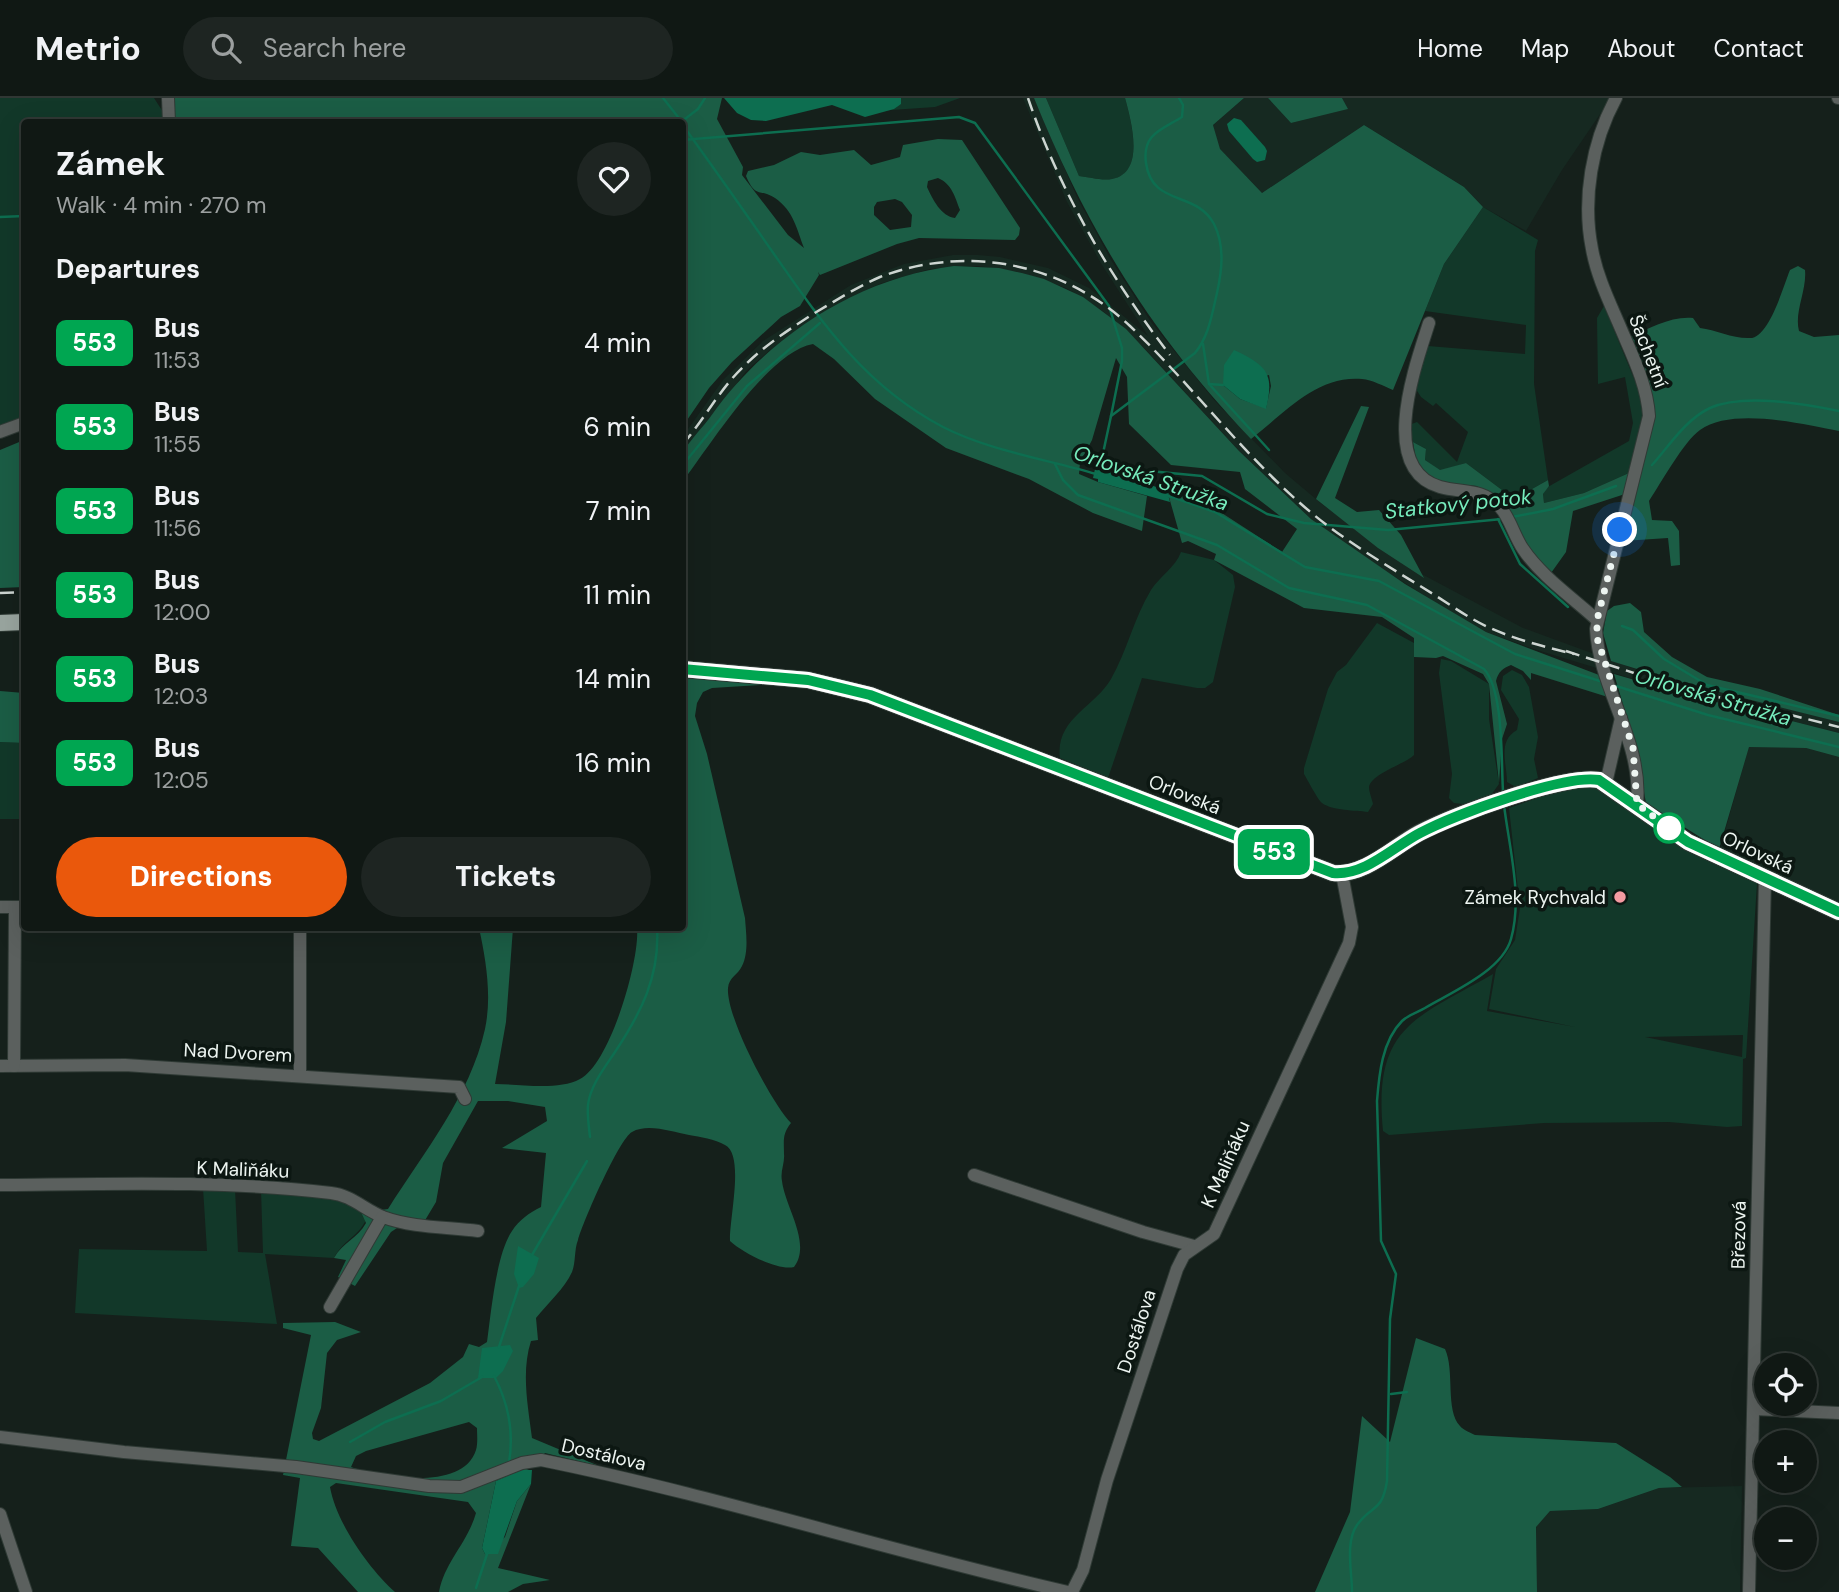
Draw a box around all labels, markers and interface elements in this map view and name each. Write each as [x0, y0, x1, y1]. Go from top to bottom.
search box [183, 17, 673, 80]
text: Metrio [35, 27, 141, 70]
icon: search [207, 29, 245, 67]
text: Search here [263, 31, 406, 65]
text: Home [1417, 33, 1483, 64]
text: Map [1521, 33, 1569, 64]
text: About [1607, 33, 1676, 64]
text: Contact [1714, 33, 1804, 64]
text: Zámek [56, 142, 165, 185]
button: heart [577, 142, 651, 216]
text: Walk · 4 min · 270 m [56, 190, 266, 220]
text: Departures [56, 252, 200, 286]
text: Bus [154, 311, 200, 345]
street label: Šachetní [1623, 311, 1674, 392]
text: 4 min [584, 326, 651, 360]
text: 553 [72, 327, 117, 358]
text: 11:53 [154, 345, 201, 375]
text: Bus [154, 395, 200, 429]
text: 6 min [583, 410, 651, 444]
text: 553 [72, 411, 117, 442]
text: 11:55 [154, 429, 201, 459]
water label: Orlovská Stružka [1070, 438, 1232, 518]
text: Bus [154, 479, 200, 513]
water label: Statkový potok [1383, 482, 1533, 526]
text: 7 min [586, 494, 651, 528]
text: 553 [72, 495, 117, 526]
your location [1602, 512, 1637, 547]
text: 11:56 [154, 513, 201, 543]
text: Bus [154, 563, 200, 597]
text: 11 min [584, 578, 651, 612]
text: 553 [72, 579, 117, 610]
text: 12:00 [154, 597, 211, 627]
text: Bus [154, 647, 200, 681]
water label: Orlovská Stružka [1631, 661, 1795, 733]
text: 14 min [576, 662, 651, 696]
text: 553 [72, 663, 117, 694]
text: 12:03 [154, 681, 208, 711]
text: Bus [154, 731, 200, 765]
text: 16 min [575, 746, 651, 780]
text: 553 [72, 747, 117, 778]
text: 12:05 [154, 765, 209, 795]
street label: Orlovská [1145, 769, 1225, 820]
unlabelled marker [1654, 813, 1684, 843]
street label: Orlovská [1718, 825, 1797, 880]
line badge: 553 [1234, 829, 1314, 875]
text: 553 [1252, 836, 1296, 867]
button: Directions [56, 837, 347, 917]
button: Tickets [361, 837, 651, 917]
place label: Zámek Rychvald [1464, 885, 1606, 910]
marker: Zámek Rychvald [1612, 889, 1628, 905]
street label: Nad Dvorem [183, 1037, 293, 1068]
street label: K Maliňáku [1195, 1117, 1256, 1212]
street label: K Maliňáku [196, 1155, 290, 1184]
street label: Březová [1725, 1201, 1752, 1269]
street label: Dostálova [1111, 1286, 1162, 1376]
map controls [1754, 1353, 1817, 1570]
button: locate [1754, 1353, 1817, 1416]
button: + [1754, 1430, 1817, 1493]
street label: Dostálova [559, 1433, 649, 1476]
button: − [1754, 1507, 1817, 1570]

